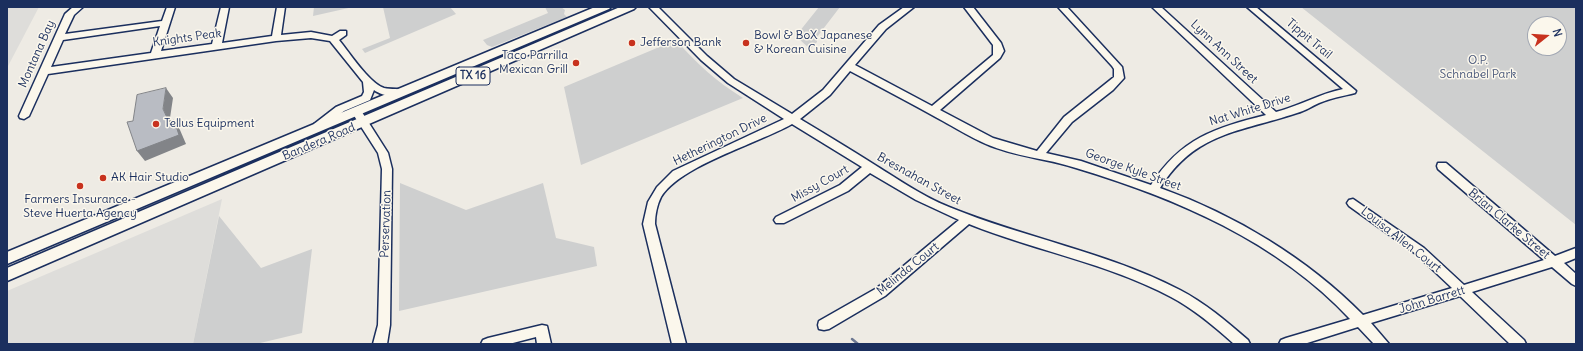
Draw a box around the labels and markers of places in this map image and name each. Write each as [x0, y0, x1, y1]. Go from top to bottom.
place label: Bowl & BoX Japanese & Korean Cuisine [754, 29, 872, 57]
place label: Jefferson Bank [640, 36, 721, 50]
marker: Jefferson Bank [627, 38, 637, 48]
marker: Bowl & BoX Japanese & Korean Cuisine [741, 38, 751, 48]
place label: Taco Parrilla Mexican Grill [499, 49, 568, 77]
marker: Taco Parrilla Mexican Grill [571, 58, 581, 68]
place label: Tellus Equipment [164, 117, 255, 131]
marker: Tellus Equipment [151, 119, 161, 129]
place label: AK Hair Studio [111, 171, 189, 185]
marker: AK Hair Studio [98, 173, 108, 183]
marker: Farmers Insurance - Steve Huerta Agency [75, 181, 85, 191]
place label: Farmers Insurance - Steve Huerta Agency [23, 193, 137, 221]

